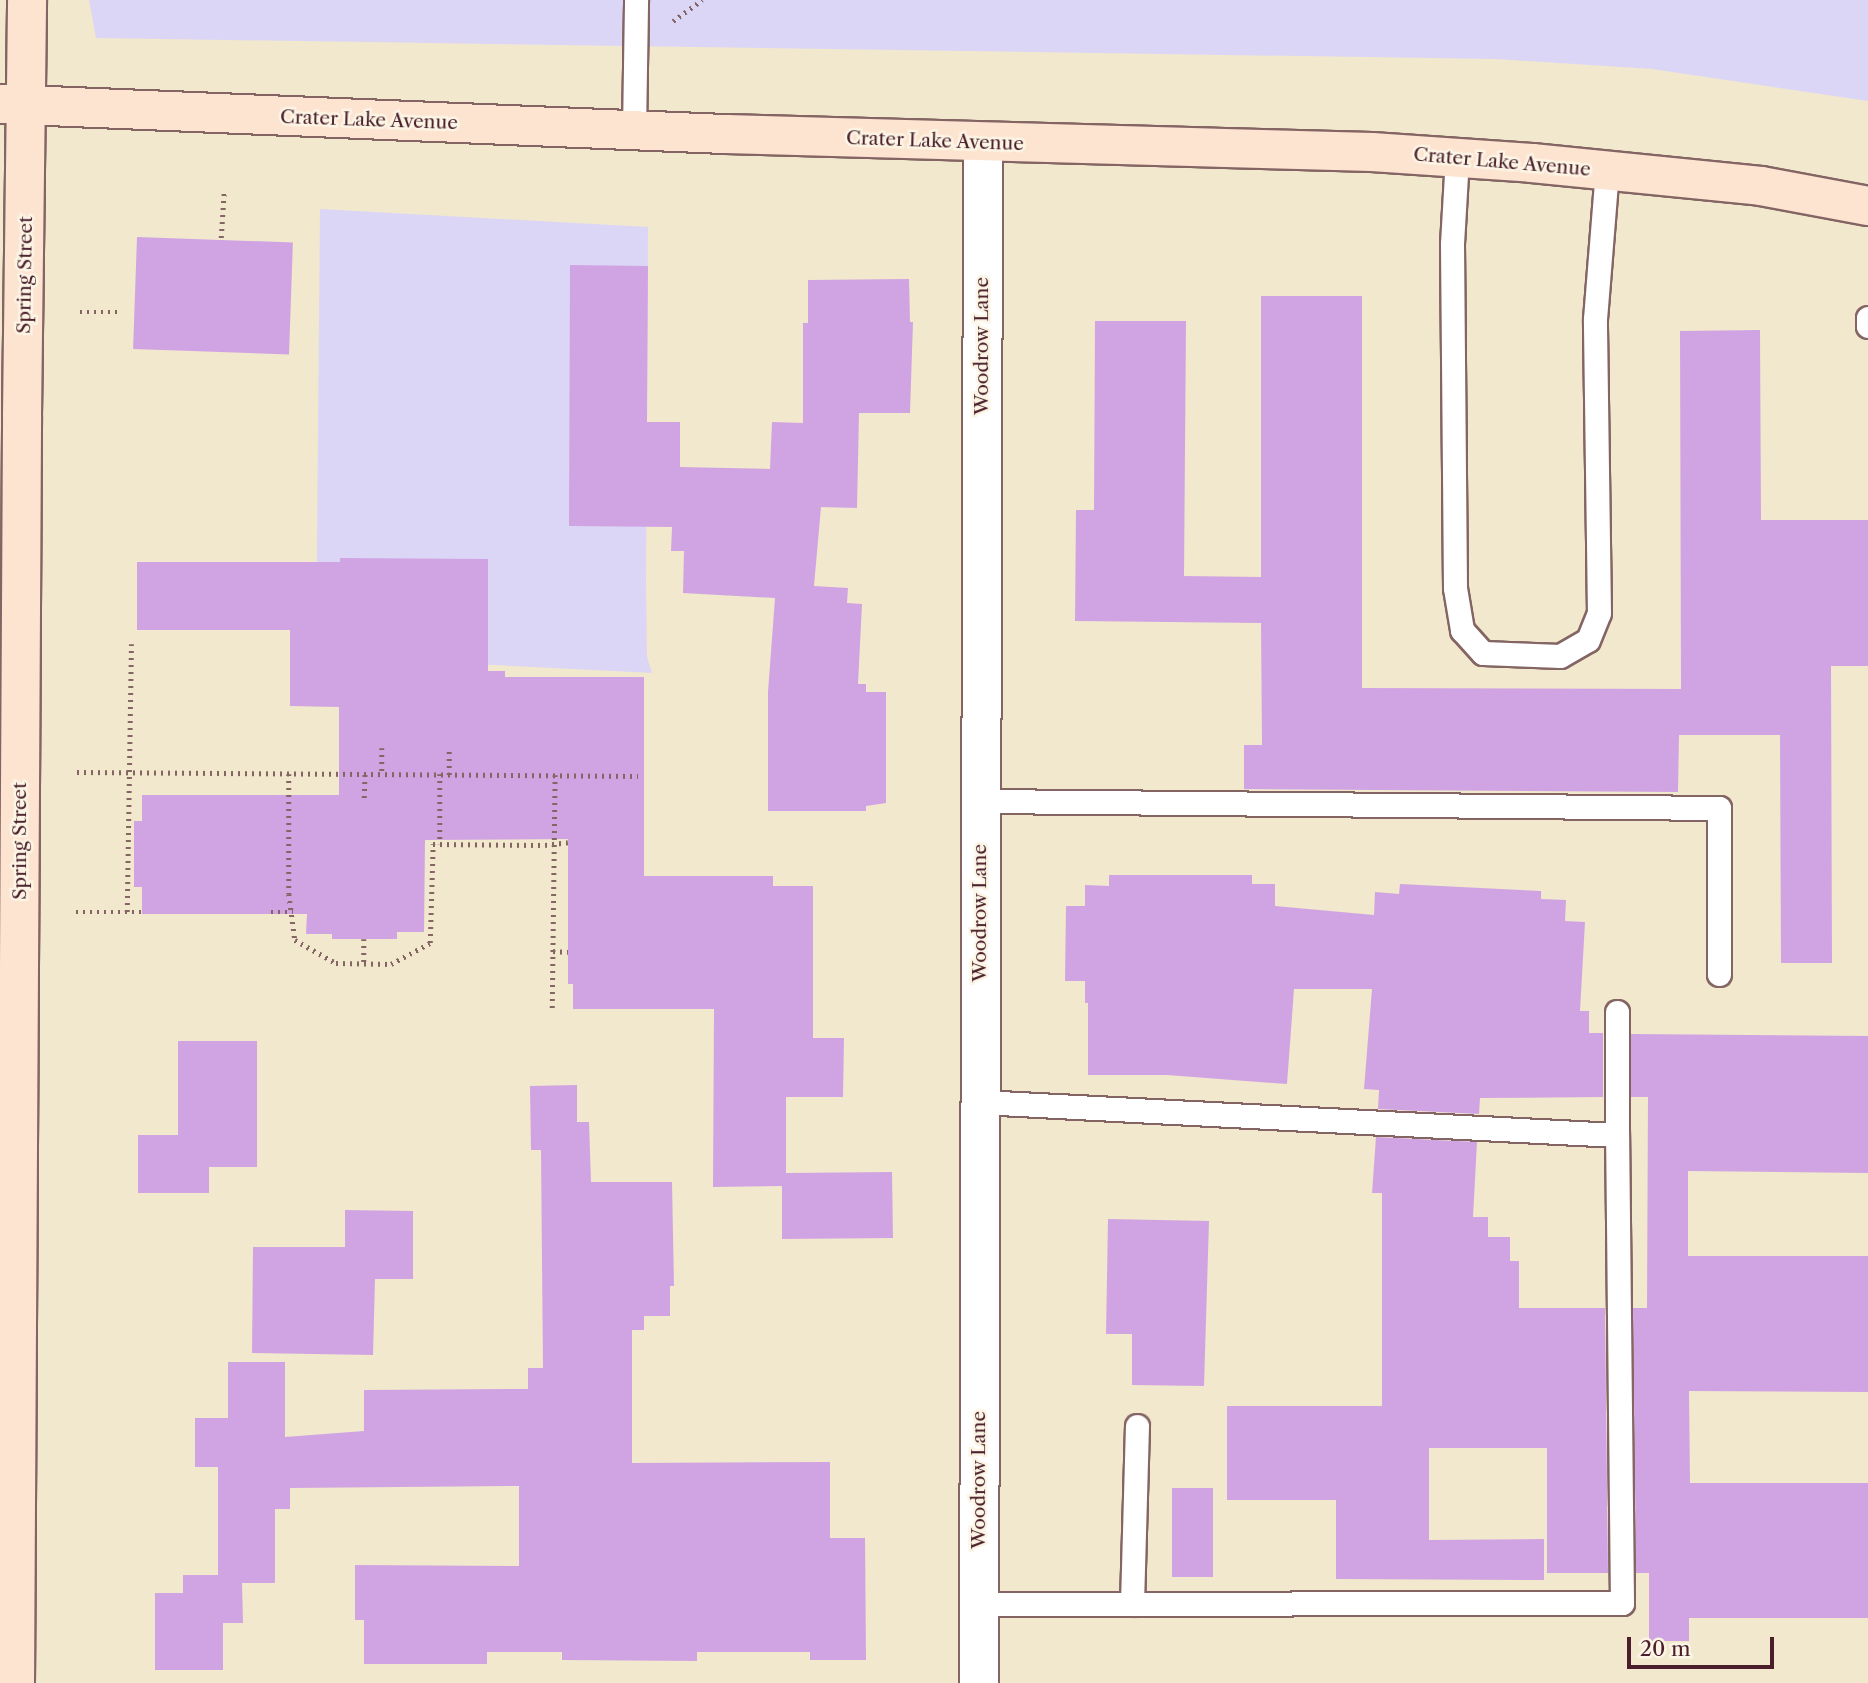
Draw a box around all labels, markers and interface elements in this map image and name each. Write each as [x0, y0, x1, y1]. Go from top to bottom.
street label: Crater Lake Avenue [279, 105, 459, 135]
street label: Crater Lake Avenue [845, 126, 1025, 156]
street label: Crater Lake Avenue [1412, 143, 1592, 181]
street label: Spring Street [13, 216, 37, 334]
street label: Woodrow Lane [971, 277, 993, 415]
street label: Spring Street [9, 782, 31, 900]
street label: Woodrow Lane [969, 844, 991, 982]
street label: Woodrow Lane [968, 1411, 990, 1549]
scale bar [1630, 1624, 1777, 1668]
text: 20 m [1640, 1636, 1691, 1661]

